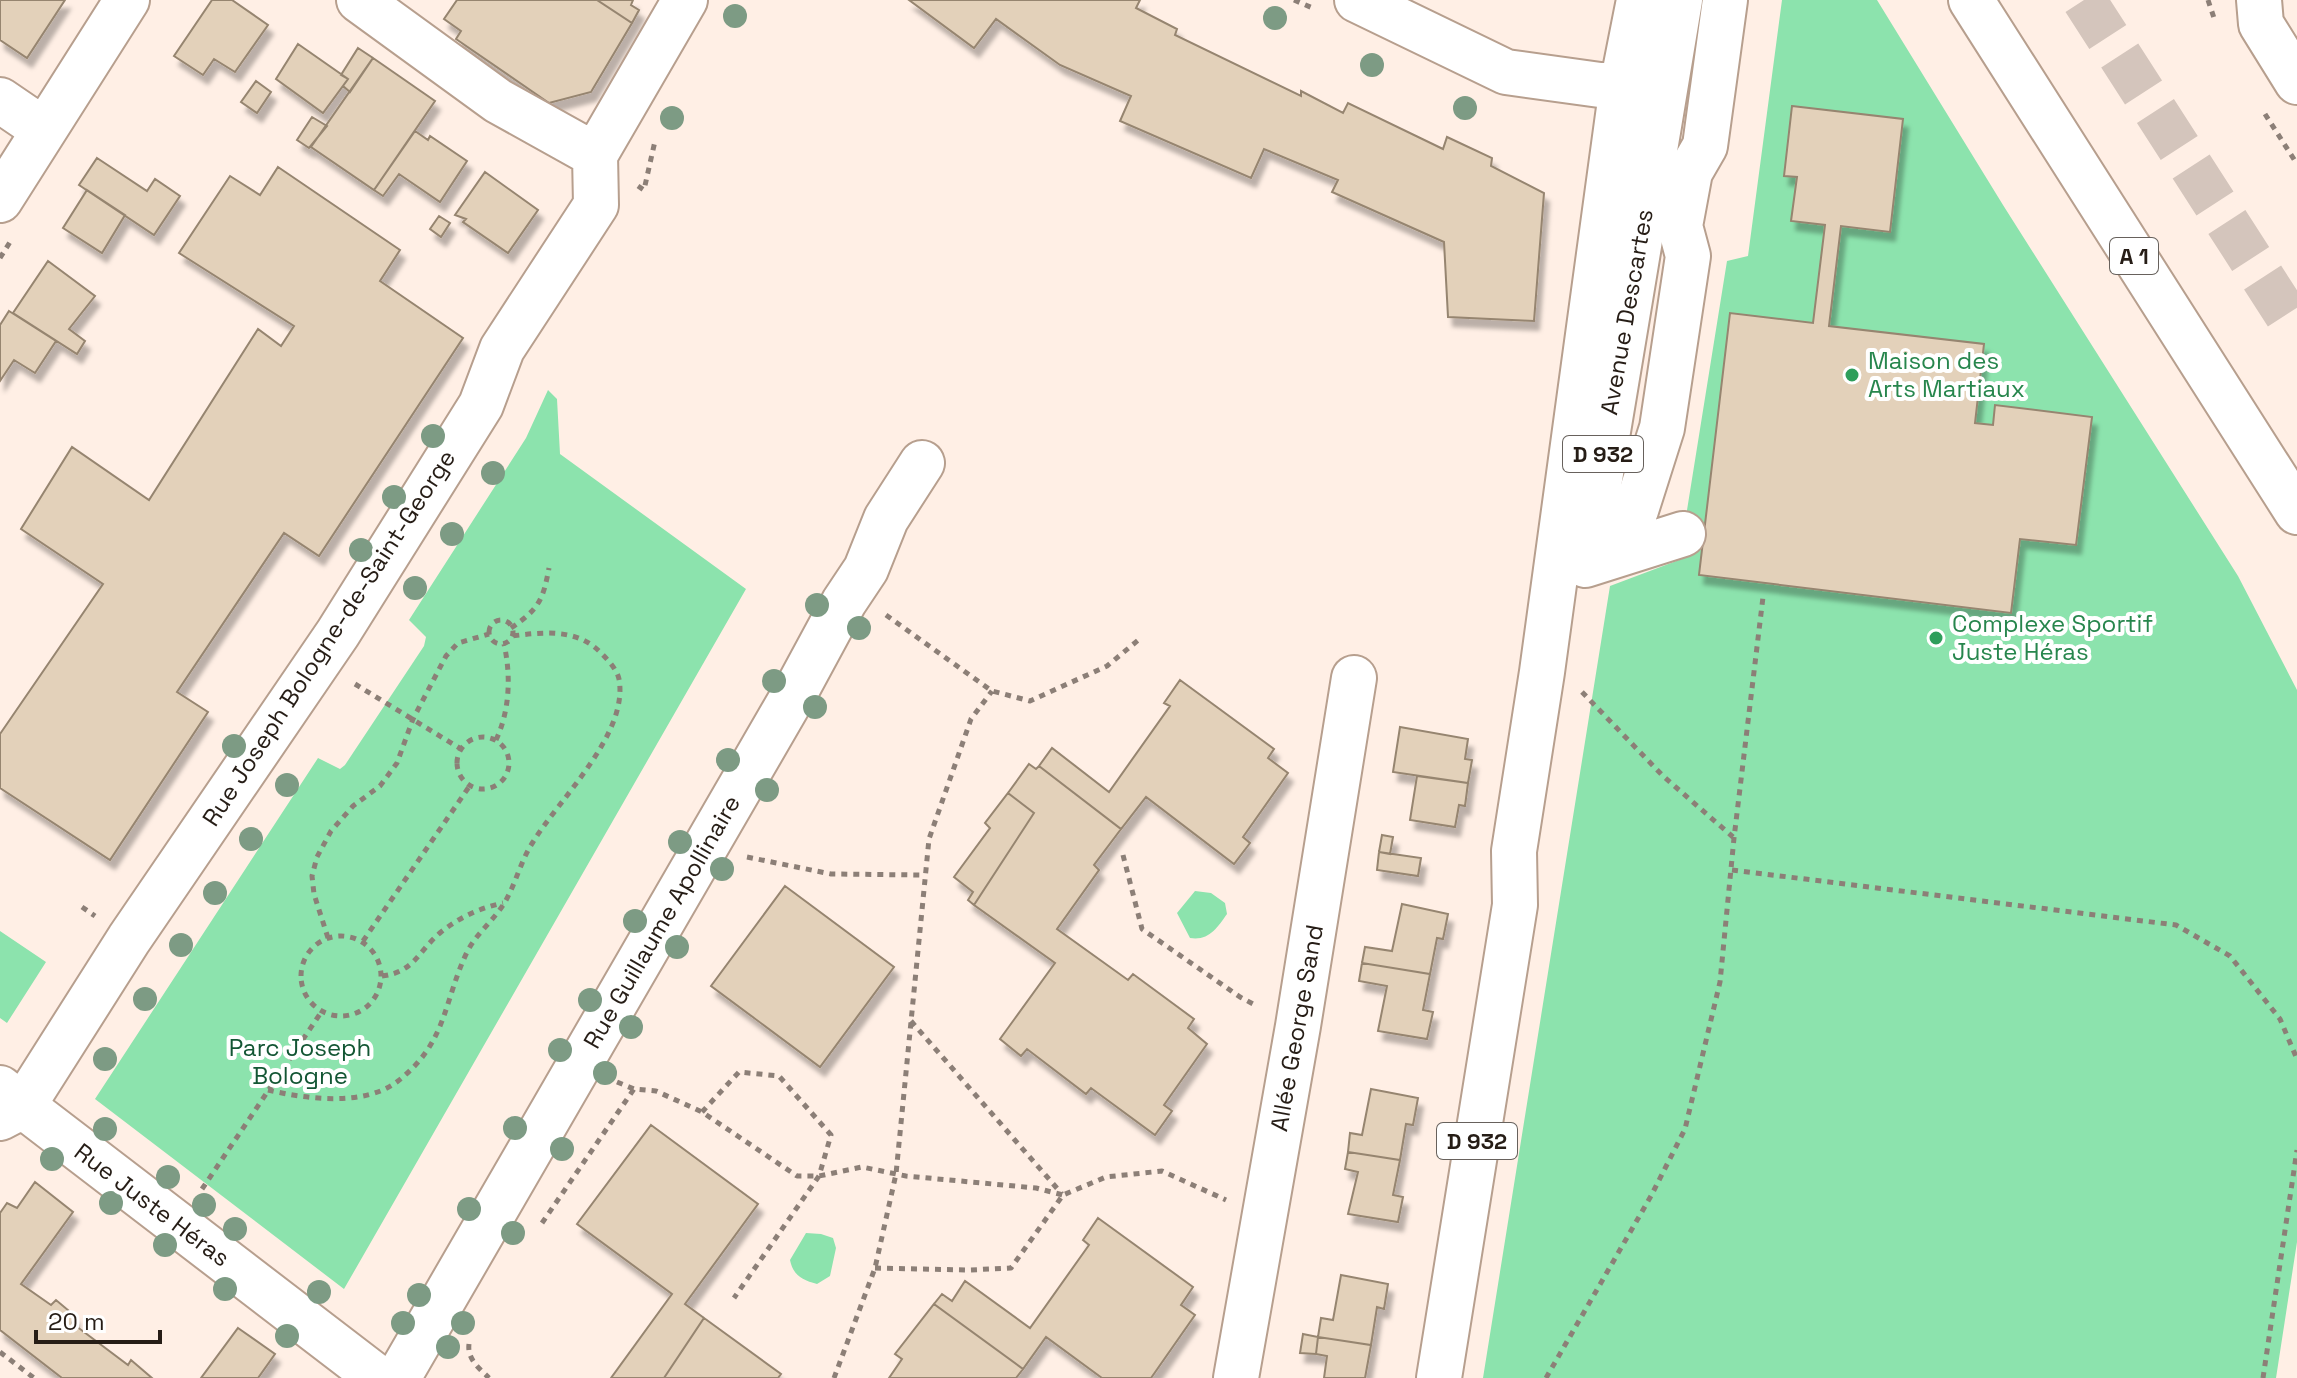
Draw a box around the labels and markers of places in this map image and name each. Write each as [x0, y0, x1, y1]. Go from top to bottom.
place label: Maison des Arts Martiaux [1868, 345, 2025, 404]
marker: Maison des Arts Martiaux [1843, 366, 1861, 384]
place label: Complexe Sportif Juste Héras [1952, 608, 2153, 667]
marker: Complexe Sportif Juste Héras [1927, 629, 1945, 647]

